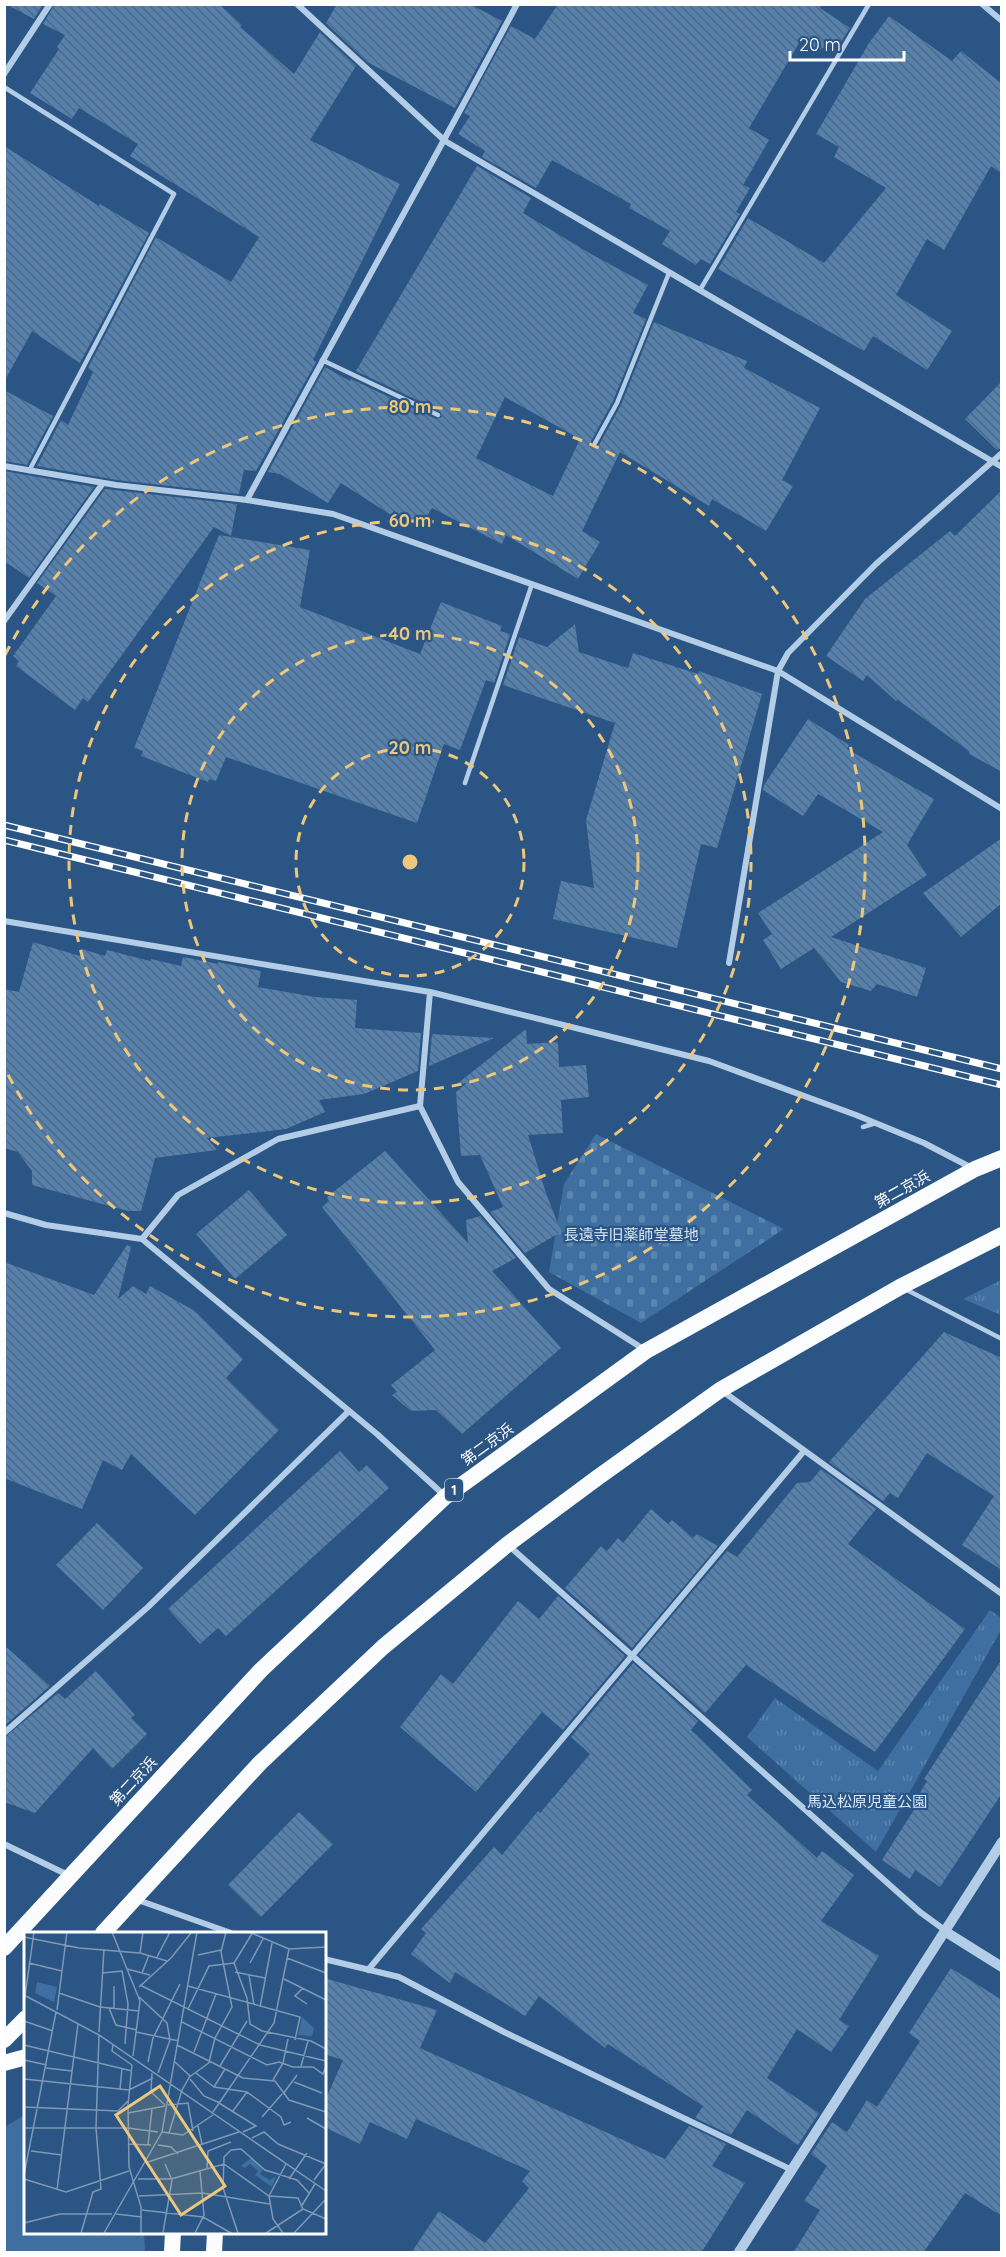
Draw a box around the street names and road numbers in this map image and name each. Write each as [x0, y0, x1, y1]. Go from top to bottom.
street label: 第二京浜 [871, 1166, 933, 1212]
street label: 第二京浜 [457, 1419, 517, 1469]
road number: 1 [445, 1479, 463, 1501]
street label: 第二京浜 [106, 1753, 160, 1809]

